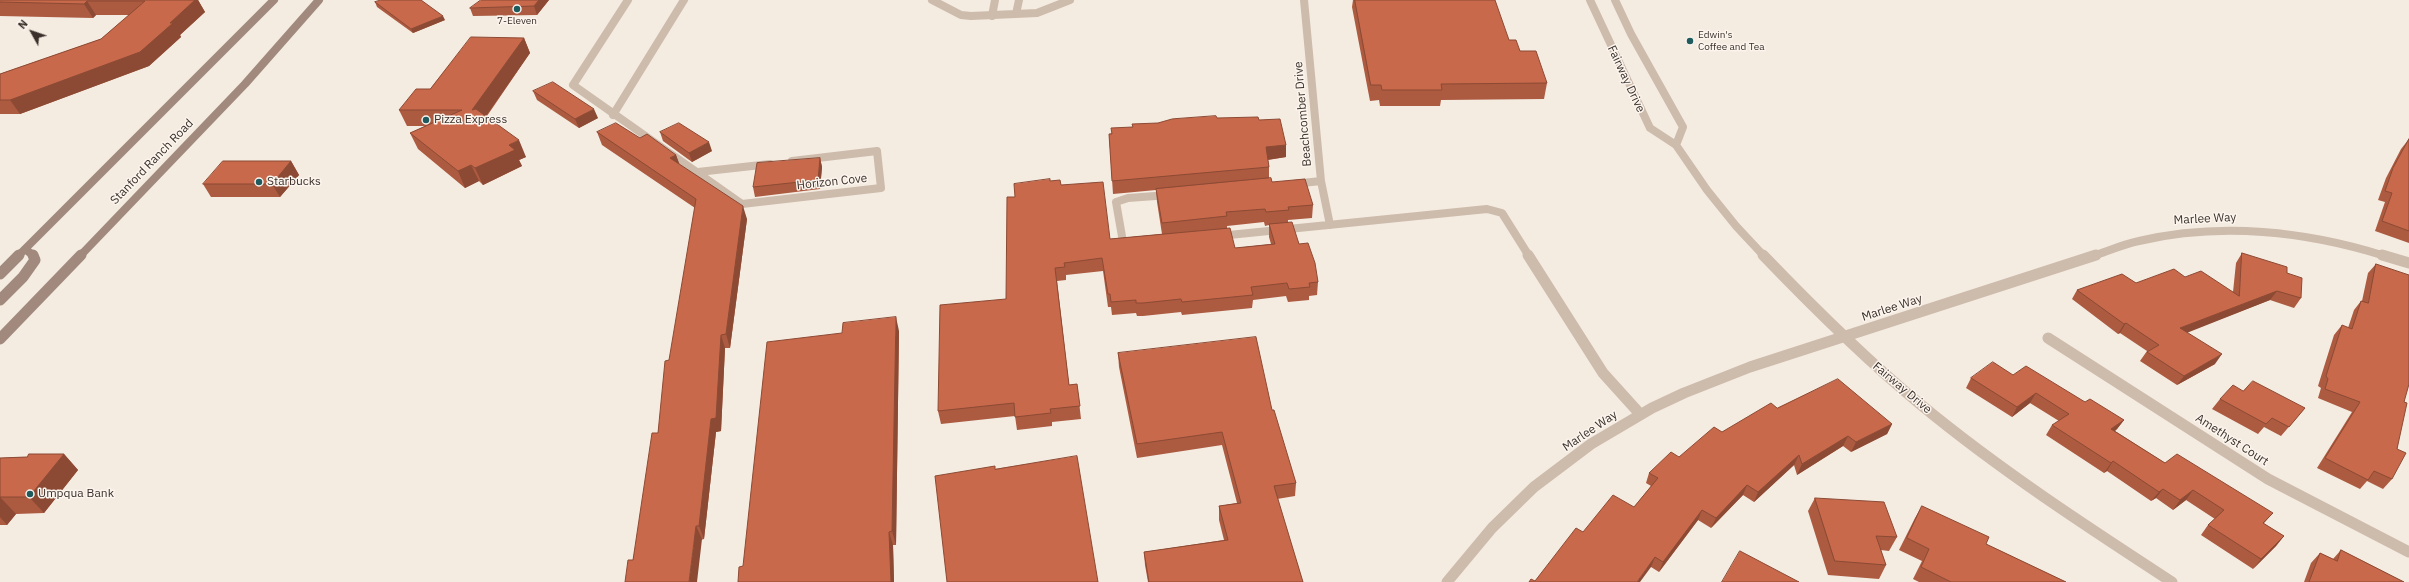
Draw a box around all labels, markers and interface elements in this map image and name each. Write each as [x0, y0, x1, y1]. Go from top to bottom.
marker: 7-Eleven [512, 4, 522, 14]
north arrow [12, 12, 52, 52]
place label: 7-Eleven [497, 15, 537, 27]
text: N [15, 17, 31, 32]
place label: Edwin's Coffee and Tea [1698, 29, 1765, 52]
marker: Edwin's Coffee and Tea [1685, 36, 1695, 46]
street label: Fairway Drive [1604, 43, 1648, 115]
street label: Beachcomber Drive [1291, 61, 1315, 167]
place label: Pizza Express [434, 113, 507, 127]
marker: Pizza Express [421, 115, 431, 125]
street label: Stanford Ranch Road [108, 116, 196, 208]
street label: Horizon Cove [796, 171, 868, 193]
place label: Starbucks [267, 175, 321, 189]
marker: Starbucks [254, 177, 264, 187]
street label: Marlee Way [2173, 210, 2237, 228]
street label: Marlee Way [1860, 291, 1924, 325]
street label: Fairway Drive [1870, 359, 1934, 417]
street label: Marlee Way [1560, 407, 1620, 455]
street label: Amethyst Court [2193, 411, 2271, 469]
place label: Umpqua Bank [38, 487, 114, 501]
marker: Umpqua Bank [25, 489, 35, 499]

